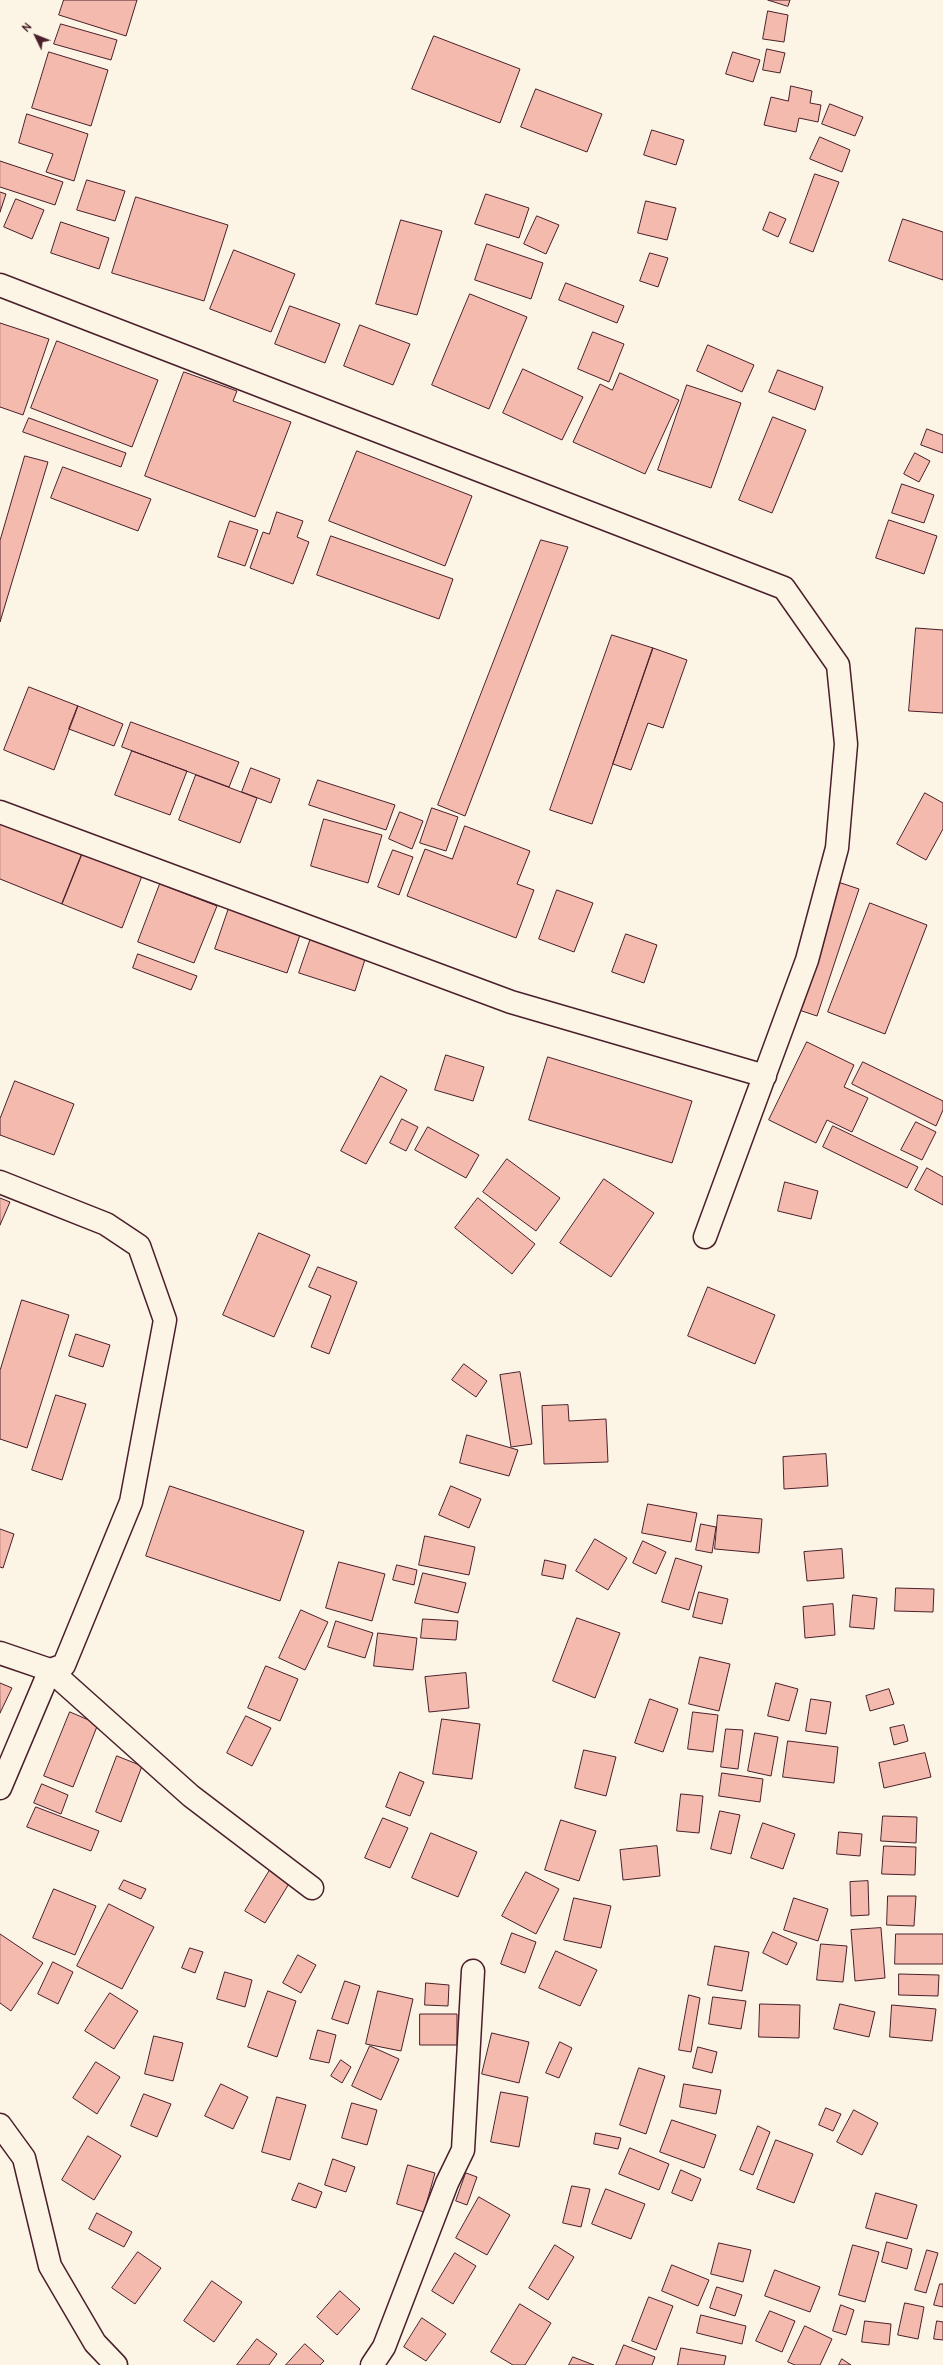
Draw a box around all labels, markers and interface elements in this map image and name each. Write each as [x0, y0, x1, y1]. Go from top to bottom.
north arrow [16, 16, 56, 56]
text: N [20, 20, 34, 35]

